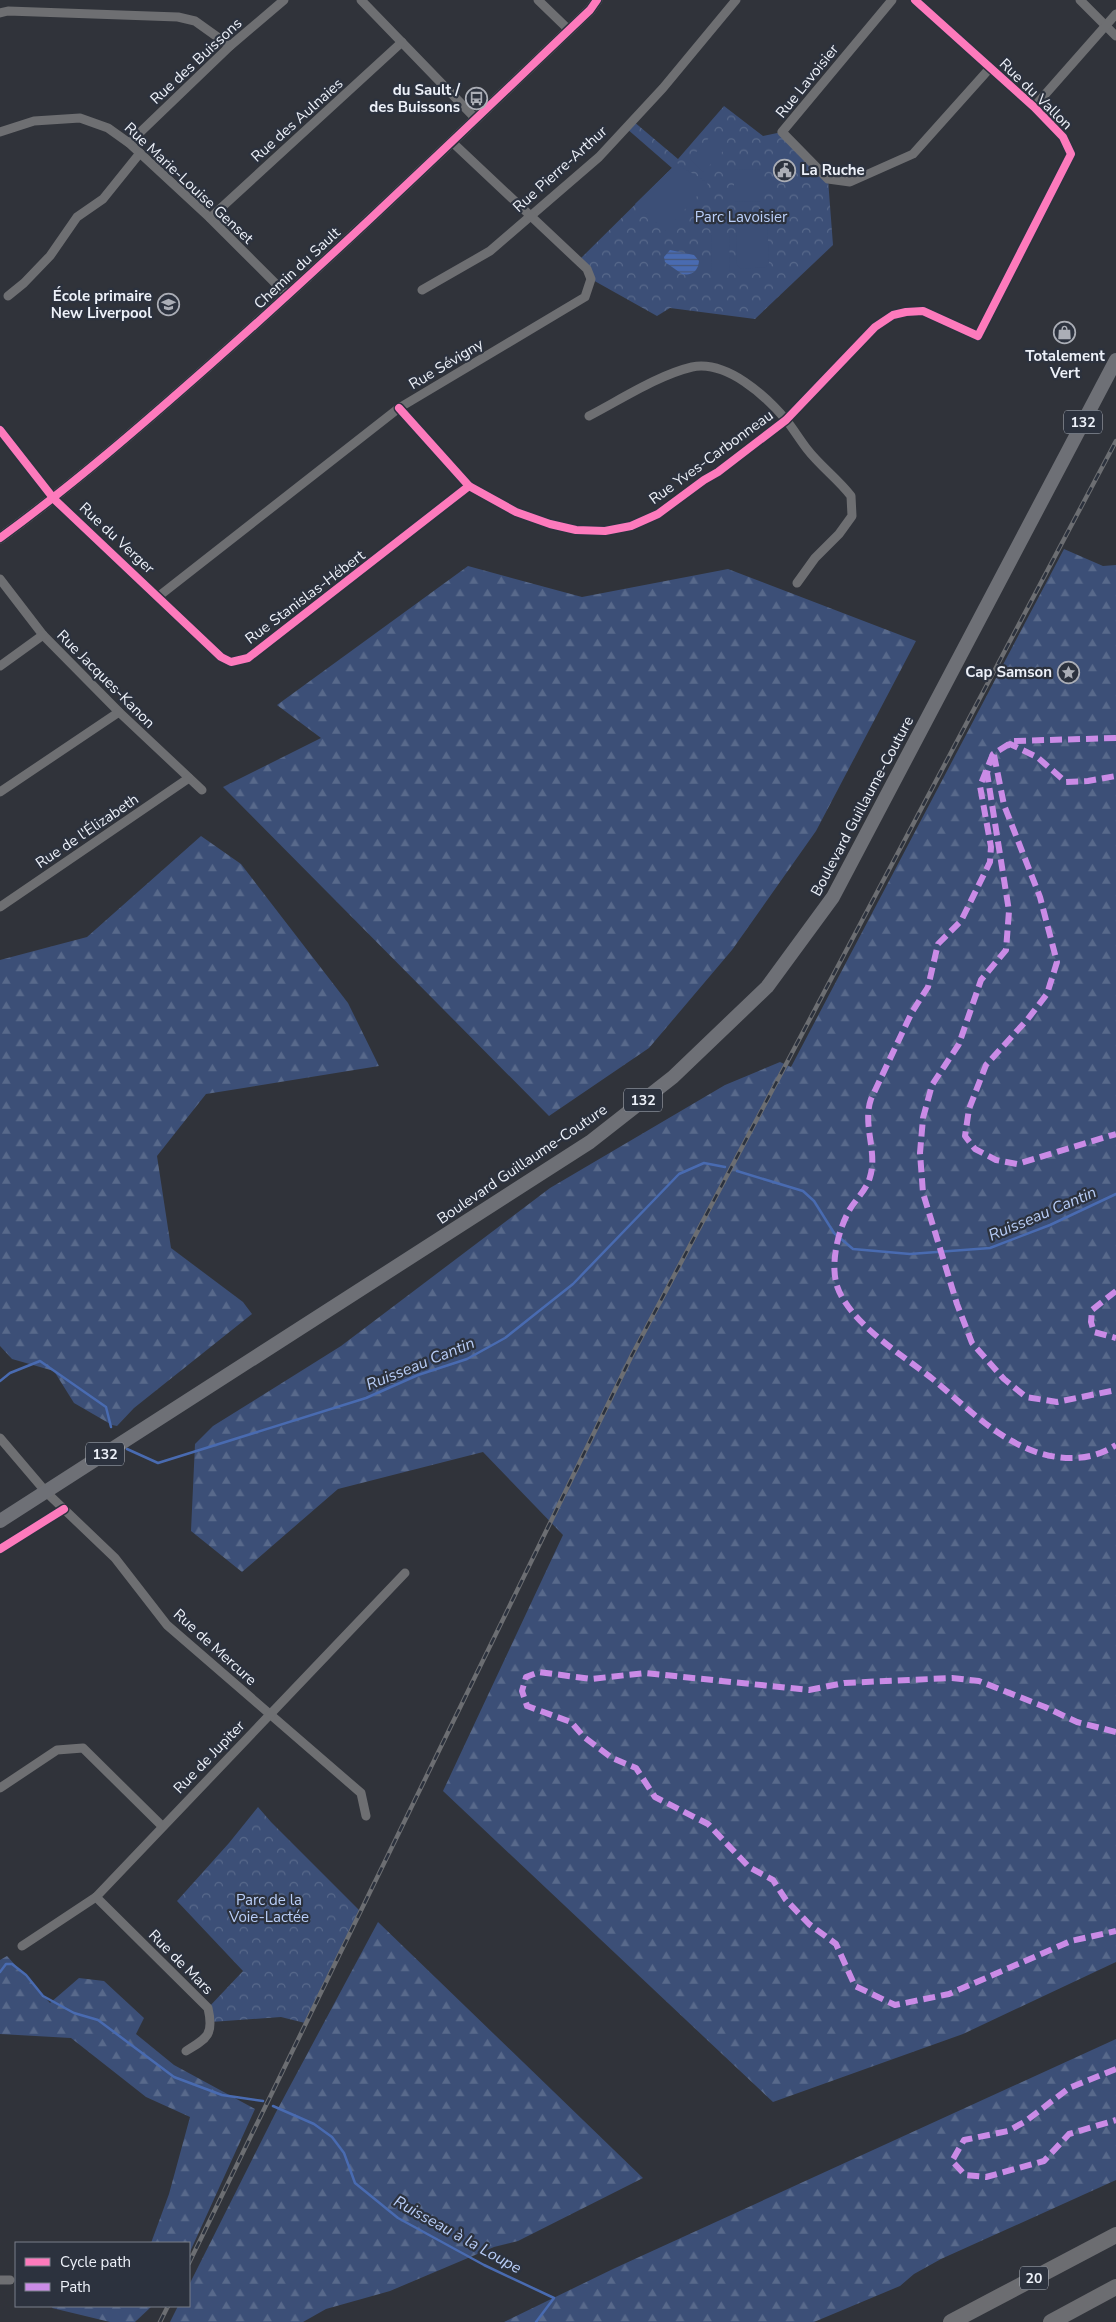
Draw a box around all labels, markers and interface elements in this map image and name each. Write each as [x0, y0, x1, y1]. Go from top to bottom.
street label: Rue des Buissons [146, 13, 246, 109]
street label: Rue Lavoisier [771, 39, 843, 122]
street label: Rue du Vallon [995, 54, 1077, 134]
street label: Rue des Aulnaies [247, 73, 347, 167]
place label: du Sault / des Buissons [369, 80, 460, 117]
bus stop icon: du Sault / des Buissons [464, 87, 488, 111]
street label: Rue Marie-Louise Genset [120, 118, 258, 249]
street label: Rue Pierre-Arthur [509, 121, 612, 217]
public building icon: La Ruche [773, 158, 797, 182]
place label: La Ruche [801, 160, 865, 180]
park label: Parc Lavoisier [695, 207, 788, 227]
street label: Chemin du Sault [249, 222, 345, 313]
place label: École primaire New Liverpool [51, 286, 152, 323]
school or university icon: École primaire New Liverpool [156, 293, 180, 317]
shop icon: Totalement Vert [1053, 321, 1077, 345]
street label: Rue Sévigny [405, 334, 487, 394]
place label: Totalement Vert [1025, 346, 1105, 383]
street label: Rue Yves-Carbonneau [645, 405, 777, 509]
road number: 132 [1064, 411, 1102, 434]
street label: Rue du Verger [75, 498, 159, 579]
street label: Rue Stanislas-Hébert [241, 545, 370, 649]
street label: Rue Jacques-Kanon [53, 626, 159, 732]
place icon: Cap Samson [1056, 660, 1080, 684]
place label: Cap Samson [965, 662, 1052, 682]
street label: Boulevard Guillaume-Couture [806, 712, 918, 900]
street label: Rue de l'Élizabeth [32, 789, 142, 873]
road number: 132 [624, 1088, 662, 1112]
street label: Boulevard Guillaume-Couture [433, 1099, 611, 1229]
water label: Ruisseau Cantin [985, 1181, 1100, 1247]
water label: Ruisseau Cantin [363, 1332, 478, 1396]
road number: 132 [86, 1442, 124, 1466]
street label: Rue de Mercure [169, 1604, 261, 1690]
street label: Rue de Jupiter [169, 1715, 250, 1798]
park label: Parc de la Voie-Lactée [228, 1890, 309, 1927]
street label: Rue de Mars [144, 1925, 218, 1999]
water label: Ruisseau à la Loupe [390, 2191, 526, 2279]
legend [15, 2242, 190, 2307]
text: Cycle path [60, 2252, 131, 2272]
road number: 20 [1020, 2266, 1048, 2290]
text: Path [60, 2277, 91, 2297]

